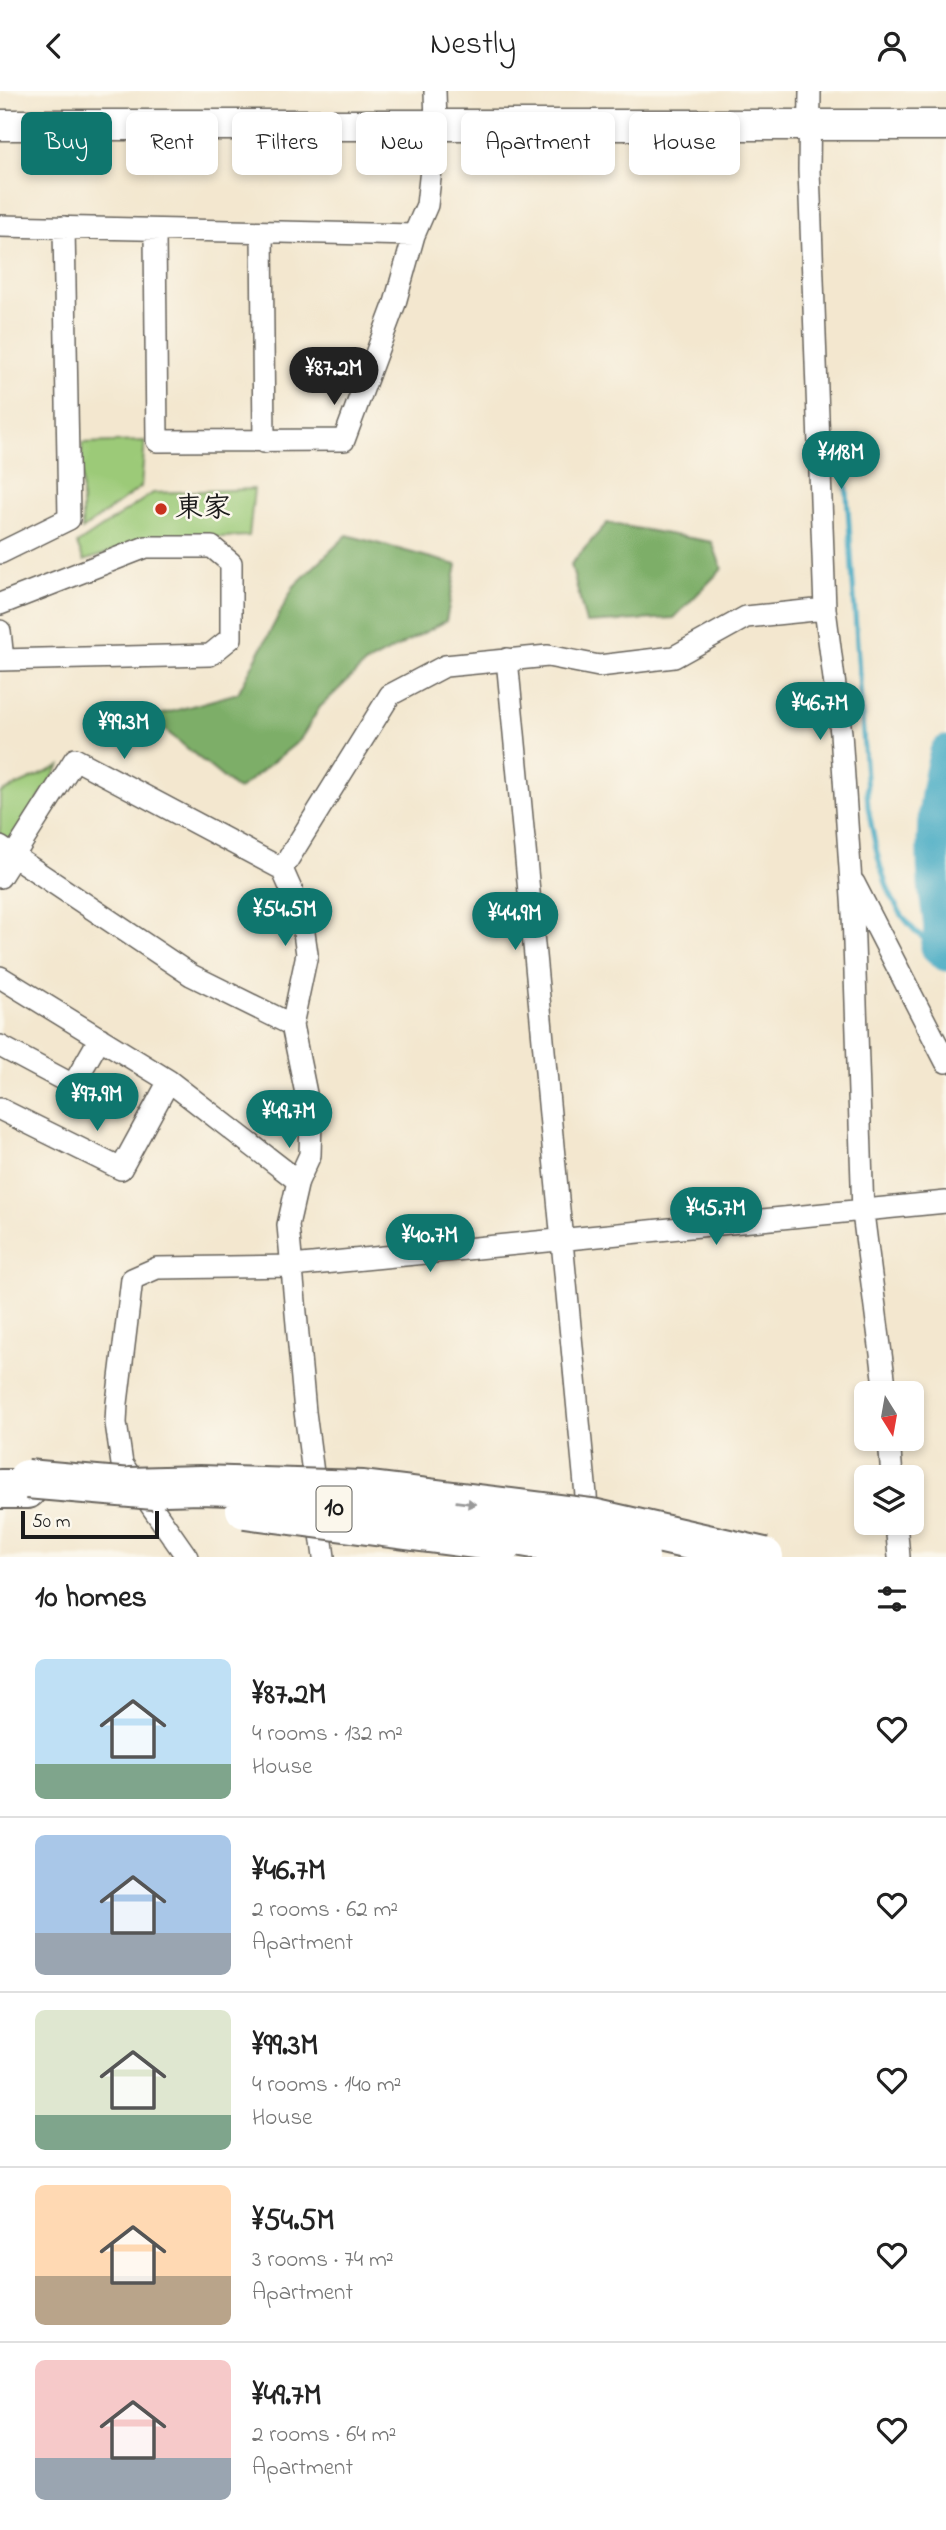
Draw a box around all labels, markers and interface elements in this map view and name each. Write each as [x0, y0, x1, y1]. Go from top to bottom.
text: Nestly [430, 22, 516, 69]
icon: back [35, 27, 73, 65]
icon: person [873, 27, 911, 65]
chip: Buy [21, 112, 112, 175]
chip: Rent [126, 112, 218, 175]
chip: Filters [232, 112, 342, 175]
chip: New [356, 112, 447, 175]
chip: Apartment [461, 112, 615, 175]
chip: House [629, 112, 740, 175]
pin: ¥87.2M [277, 347, 391, 407]
text: ¥87.2M [305, 353, 363, 386]
pin: ¥118M [792, 431, 890, 491]
text: ¥118M [818, 437, 864, 470]
place label: 東家 [175, 489, 231, 530]
marker: 東家 [153, 501, 169, 517]
pin: ¥46.7M [763, 683, 877, 742]
text: ¥46.7M [792, 688, 848, 721]
pin: ¥99.3M [67, 701, 181, 761]
text: ¥99.3M [99, 707, 149, 740]
pin: ¥54.5M [228, 889, 342, 948]
pin: ¥44.9M [458, 893, 572, 952]
text: ¥54.5M [253, 894, 317, 927]
text: ¥44.9M [488, 898, 542, 931]
pin: ¥97.9M [40, 1073, 154, 1133]
text: ¥97.9M [72, 1079, 122, 1112]
pin: ¥49.7M [232, 1091, 346, 1150]
text: ¥49.7M [262, 1096, 316, 1129]
pin: ¥45.7M [659, 1187, 773, 1247]
text: ¥45.7M [686, 1193, 746, 1226]
pin: ¥40.7M [373, 1215, 487, 1274]
text: ¥40.7M [402, 1220, 458, 1253]
north arrow [854, 1381, 924, 1451]
map controls [854, 1381, 924, 1535]
button: layers [854, 1465, 924, 1535]
road number: 10 [316, 1487, 352, 1532]
one-way arrow [455, 1497, 477, 1508]
scale bar [21, 1508, 159, 1540]
text: 50 m [32, 1509, 71, 1536]
text: 10 homes [35, 1577, 147, 1621]
icon: filters [873, 1580, 911, 1618]
text: ¥87.2M [252, 1674, 327, 1718]
icon: home [91, 1687, 175, 1771]
icon: heart [873, 1710, 911, 1748]
text: 4 rooms · 132 m² [252, 1718, 403, 1751]
text: House [252, 1751, 312, 1784]
text: ¥46.7M [252, 1850, 326, 1894]
icon: home [91, 1863, 175, 1947]
icon: heart [873, 1886, 911, 1924]
text: 2 rooms · 62 m² [252, 1894, 398, 1927]
text: Apartment [252, 1927, 353, 1960]
text: ¥99.3M [252, 2025, 318, 2069]
icon: home [91, 2038, 175, 2122]
icon: heart [873, 2061, 911, 2099]
text: 4 rooms · 140 m² [252, 2069, 401, 2102]
text: House [252, 2102, 312, 2135]
text: ¥54.5M [252, 2200, 335, 2244]
icon: home [91, 2213, 175, 2297]
icon: heart [873, 2236, 911, 2274]
text: 3 rooms · 74 m² [252, 2244, 394, 2277]
text: Apartment [252, 2277, 353, 2310]
text: ¥49.7M [252, 2375, 322, 2419]
icon: home [91, 2388, 175, 2472]
icon: heart [873, 2411, 911, 2449]
text: 2 rooms · 64 m² [252, 2419, 396, 2452]
text: Apartment [252, 2452, 353, 2485]

